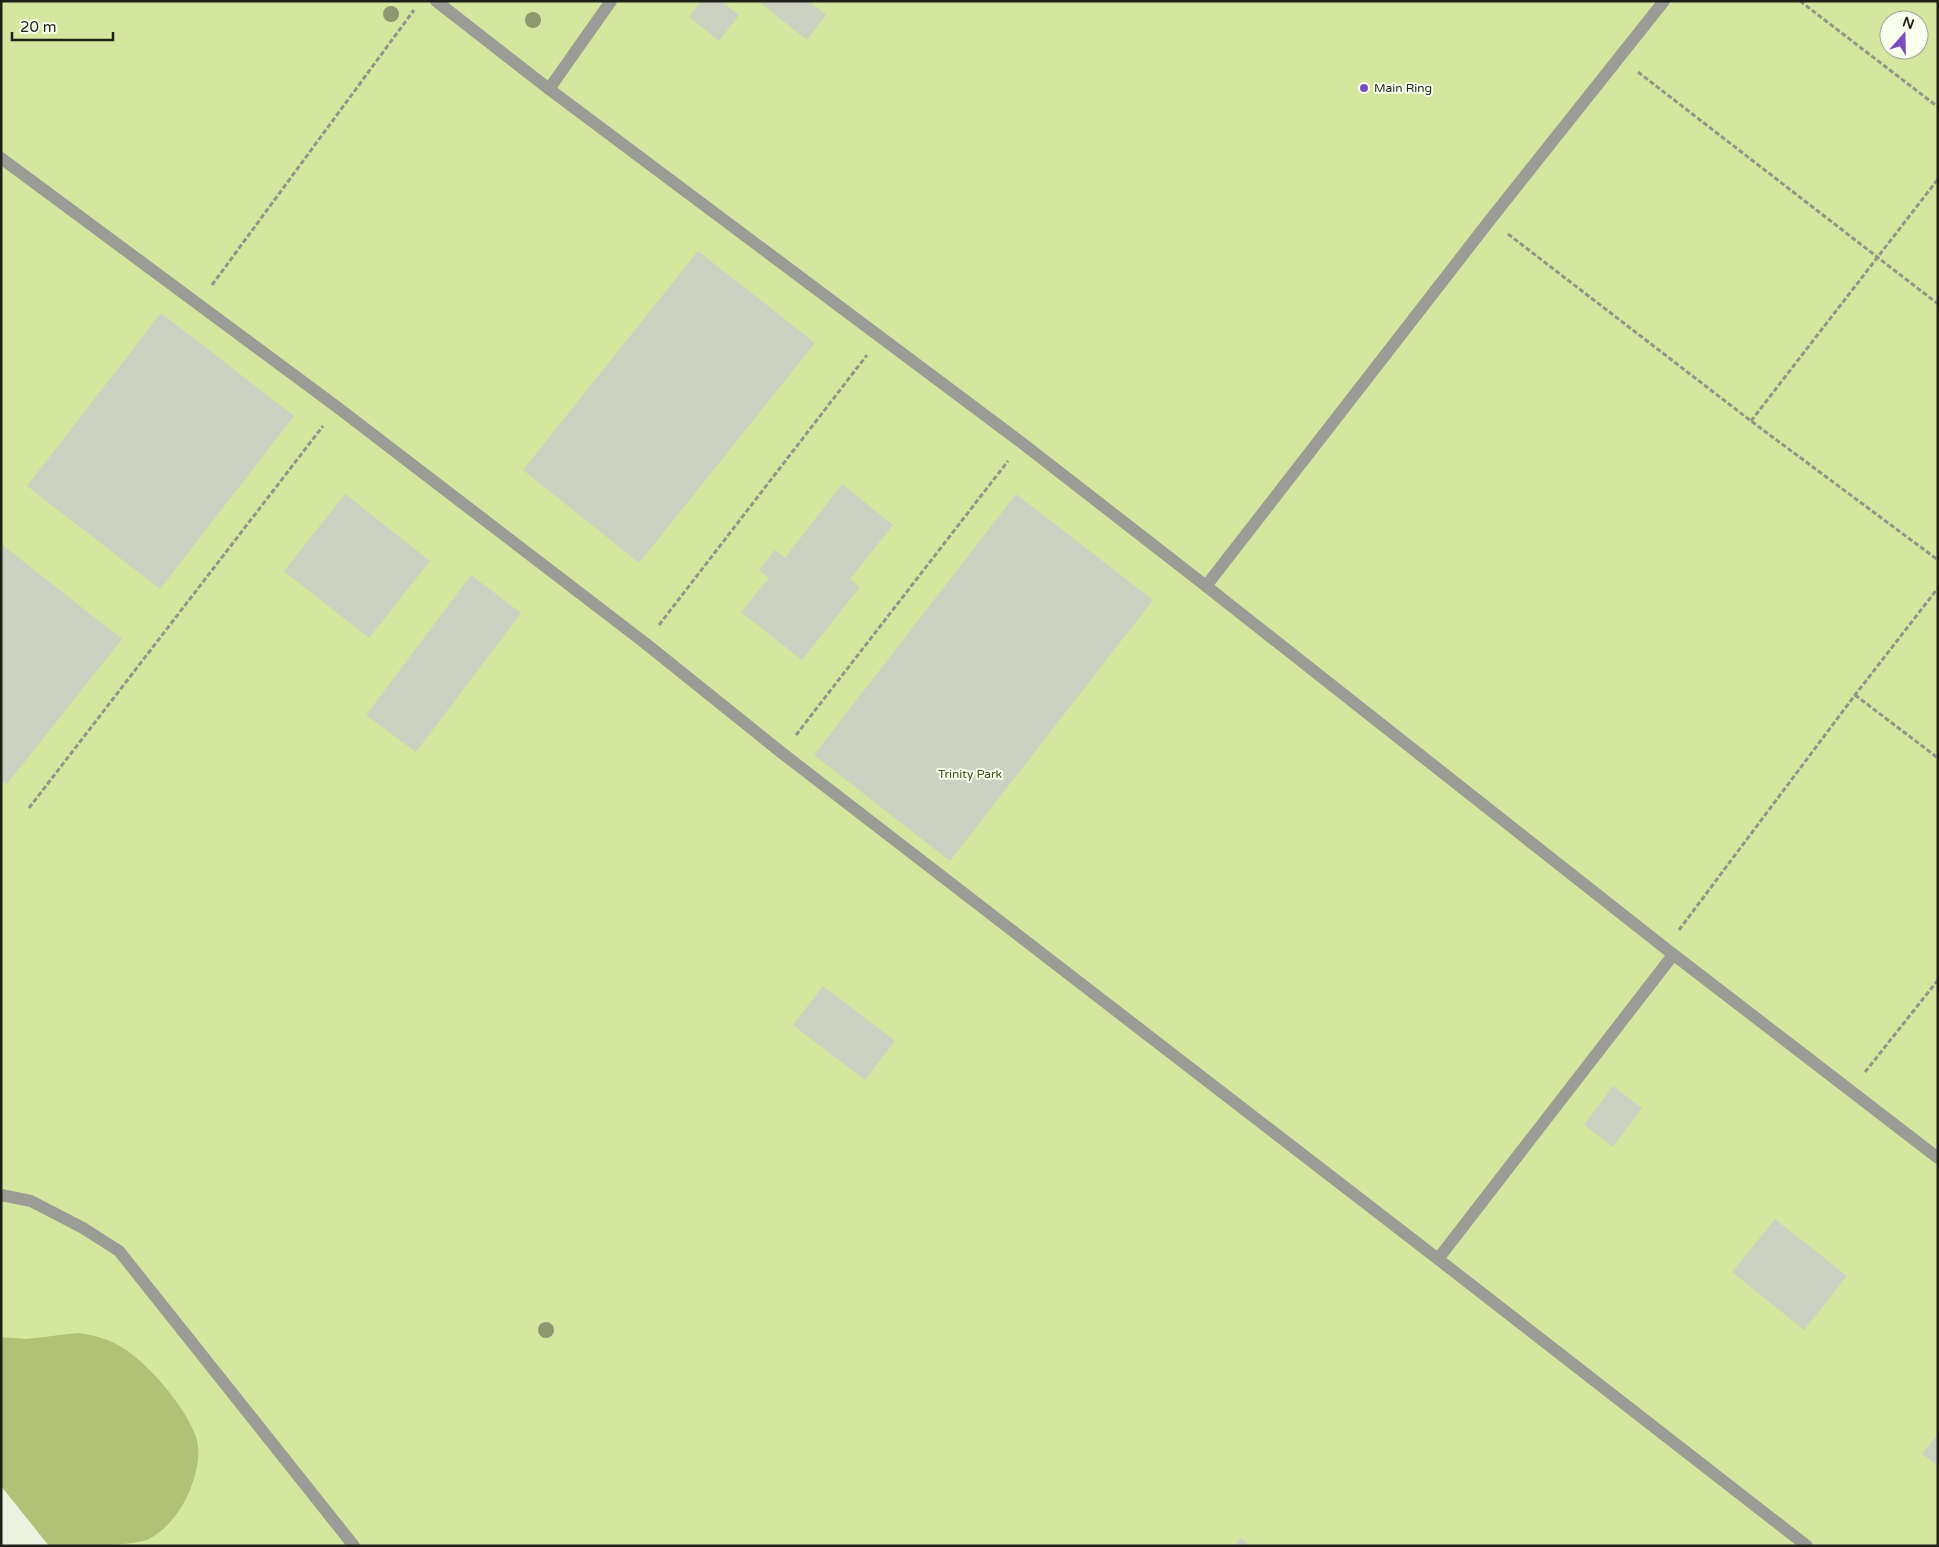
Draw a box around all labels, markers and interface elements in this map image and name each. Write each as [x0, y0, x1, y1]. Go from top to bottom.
scale bar [12, 10, 114, 42]
north arrow [1879, 10, 1929, 60]
text: N [1900, 13, 1916, 33]
text: 20 m [20, 18, 57, 36]
place label: Main Ring [1374, 81, 1432, 95]
marker: Main Ring [1358, 82, 1370, 94]
park label: Trinity Park [938, 767, 1003, 781]

